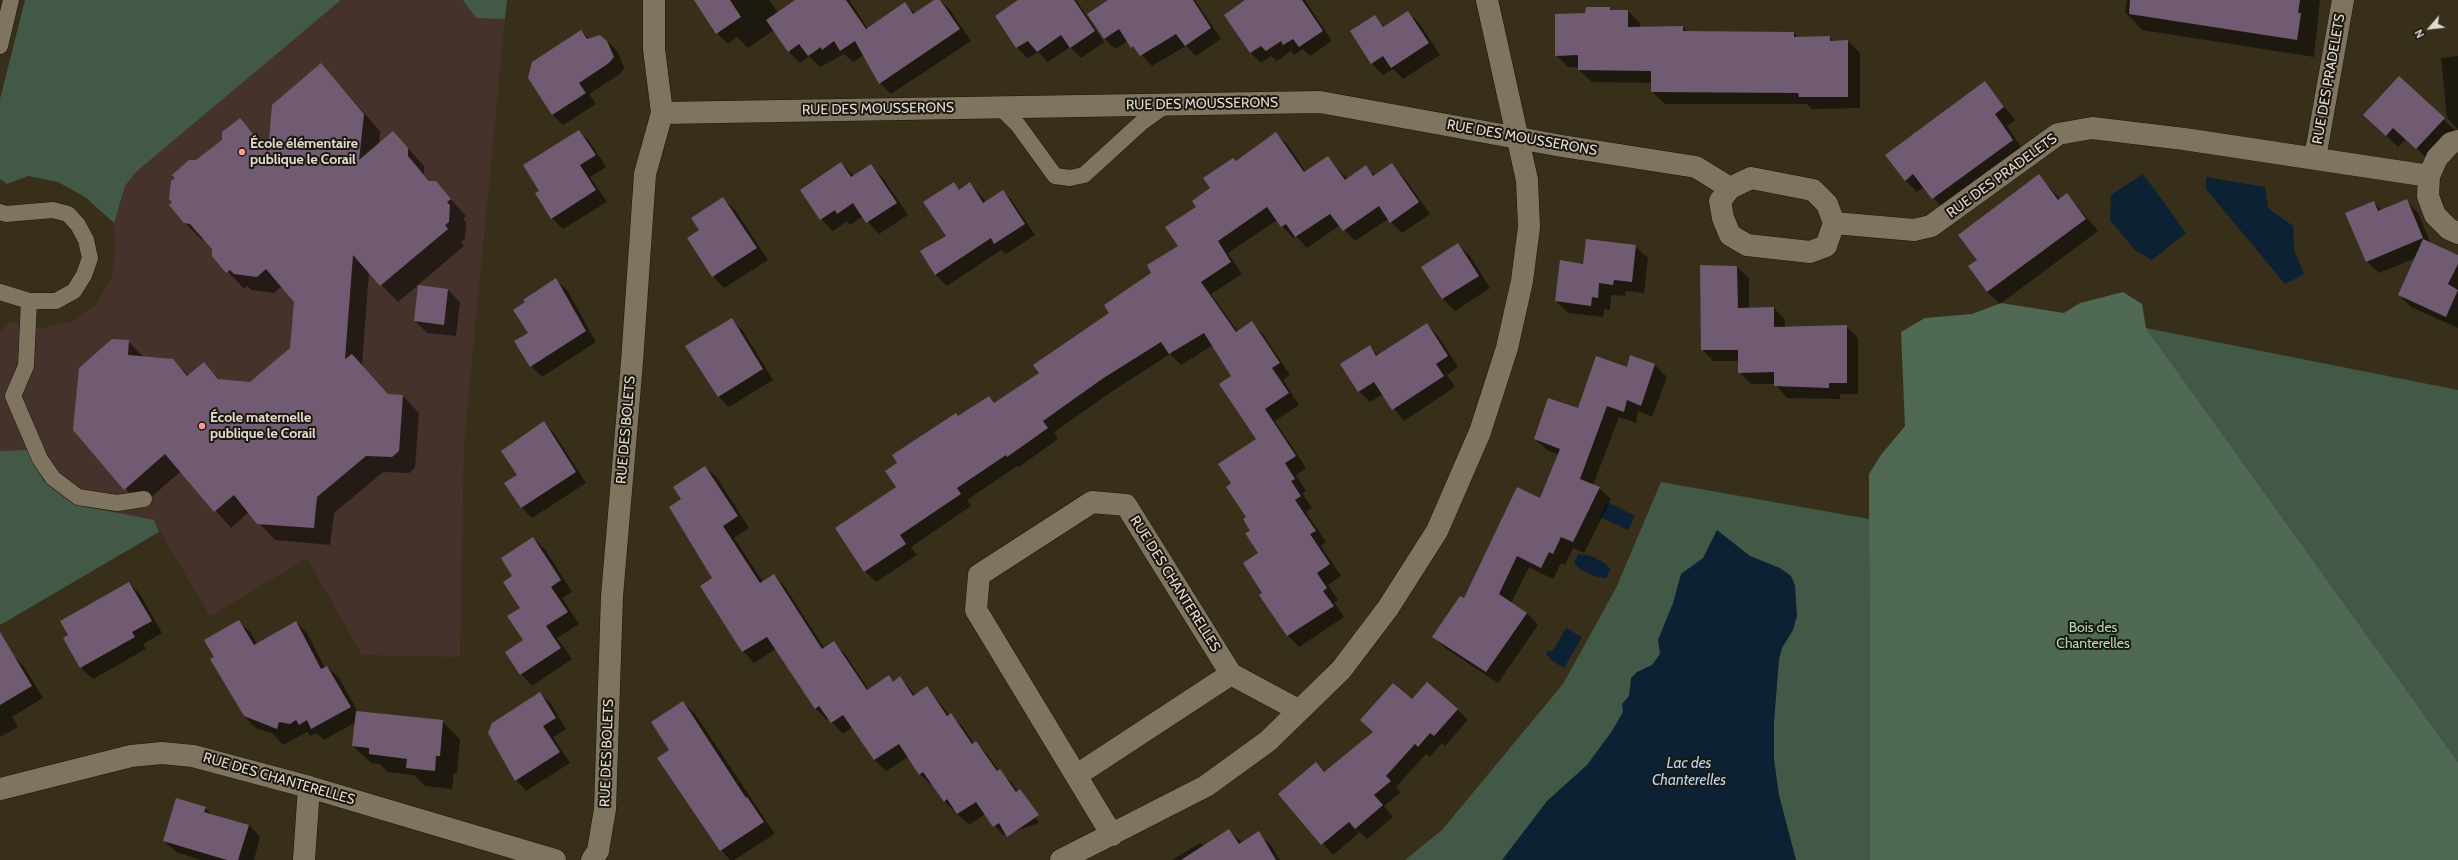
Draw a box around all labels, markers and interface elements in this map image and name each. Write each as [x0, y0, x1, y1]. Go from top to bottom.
north arrow [2410, 8, 2450, 48]
street label: RUE DES PRADELETS [2309, 12, 2349, 146]
text: N [2411, 27, 2427, 40]
street label: RUE DES MOUSSERONS [1126, 94, 1278, 114]
street label: RUE DES MOUSSERONS [802, 99, 954, 119]
street label: RUE DES MOUSSERONS [1446, 117, 1598, 159]
street label: RUE DES PRADELETS [1944, 130, 2060, 222]
place label: École élémentaire publique le Corail [250, 136, 358, 168]
marker: École élémentaire publique le Corail [237, 147, 247, 157]
street label: RUE DES BOLETS [613, 375, 639, 485]
place label: École maternelle publique le Corail [210, 410, 316, 442]
marker: École maternelle publique le Corail [197, 421, 207, 431]
street label: RUE DES CHANTERELLES [1126, 513, 1224, 655]
park label: Bois des Chanterelles [2056, 620, 2130, 652]
street label: RUE DES BOLETS [597, 699, 617, 807]
street label: RUE DES CHANTERELLES [201, 749, 357, 809]
water label: Lac des Chanterelles [1652, 755, 1726, 790]

